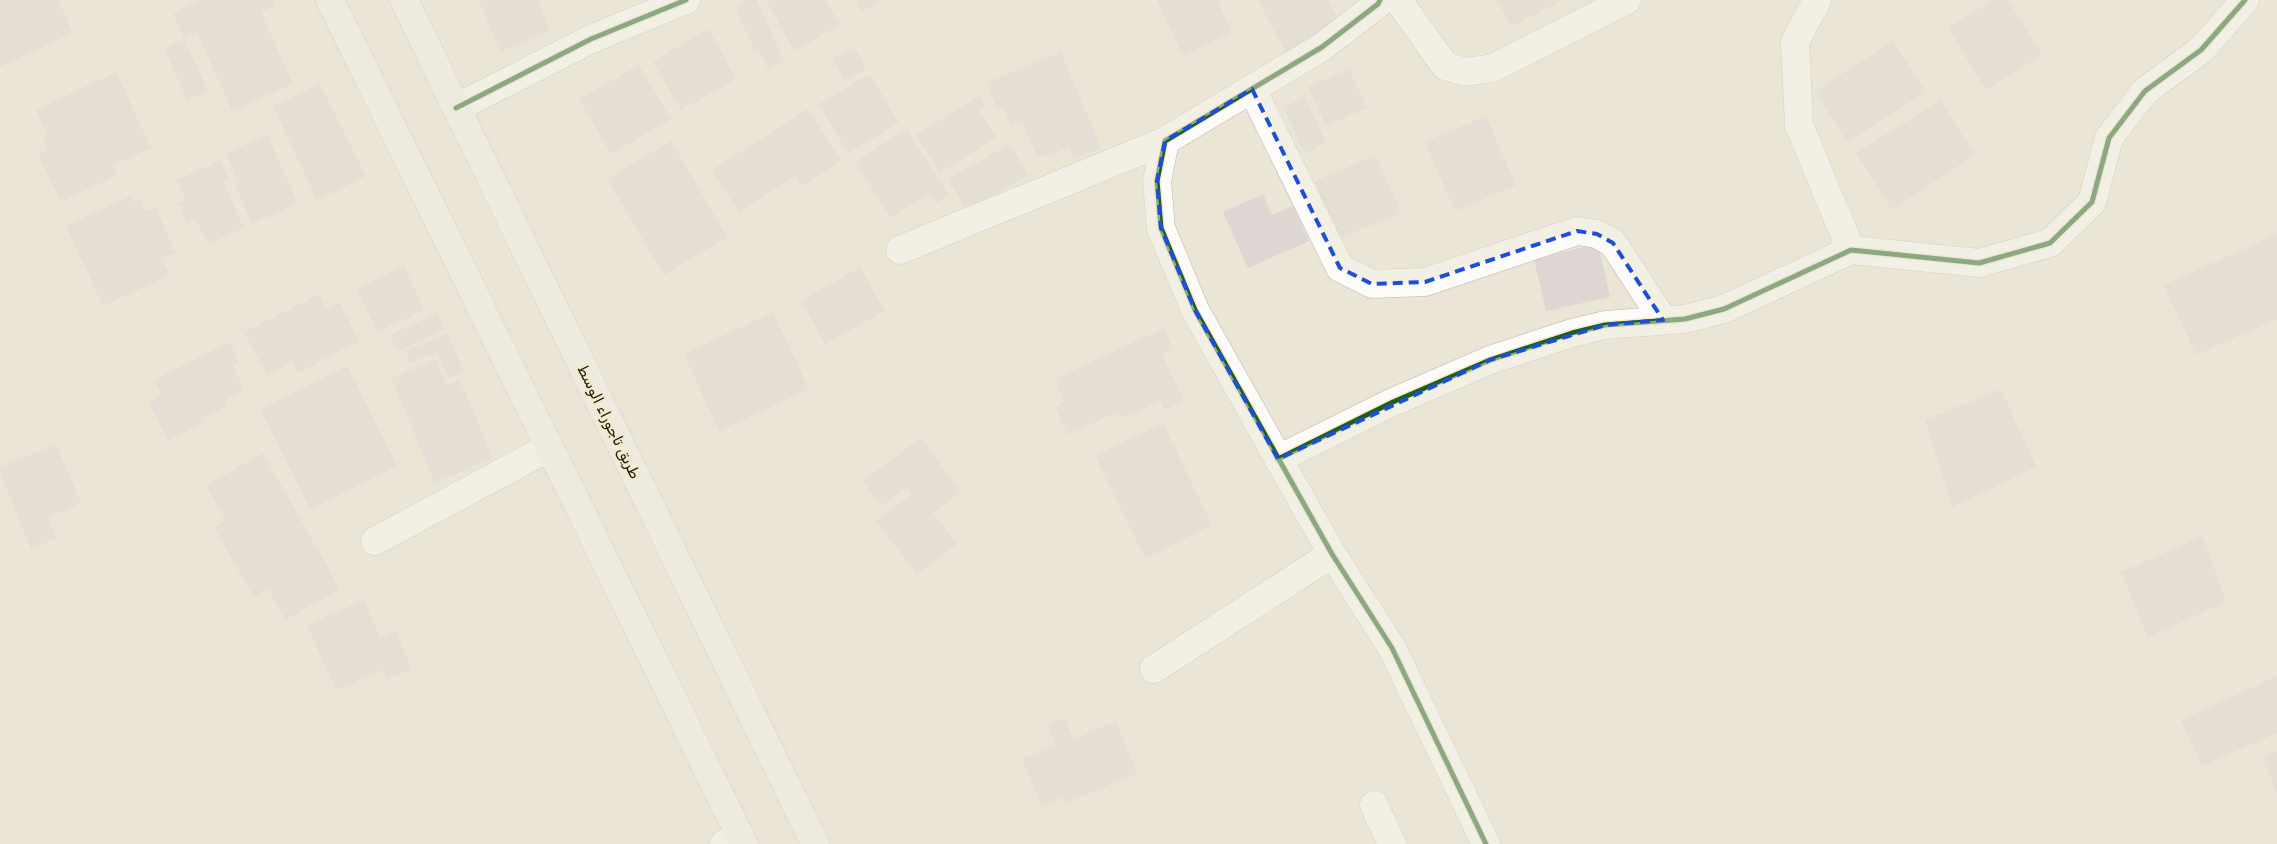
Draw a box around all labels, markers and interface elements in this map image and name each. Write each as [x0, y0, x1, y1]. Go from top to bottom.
street label: طريق تاجوراء الوسط [574, 362, 644, 482]

